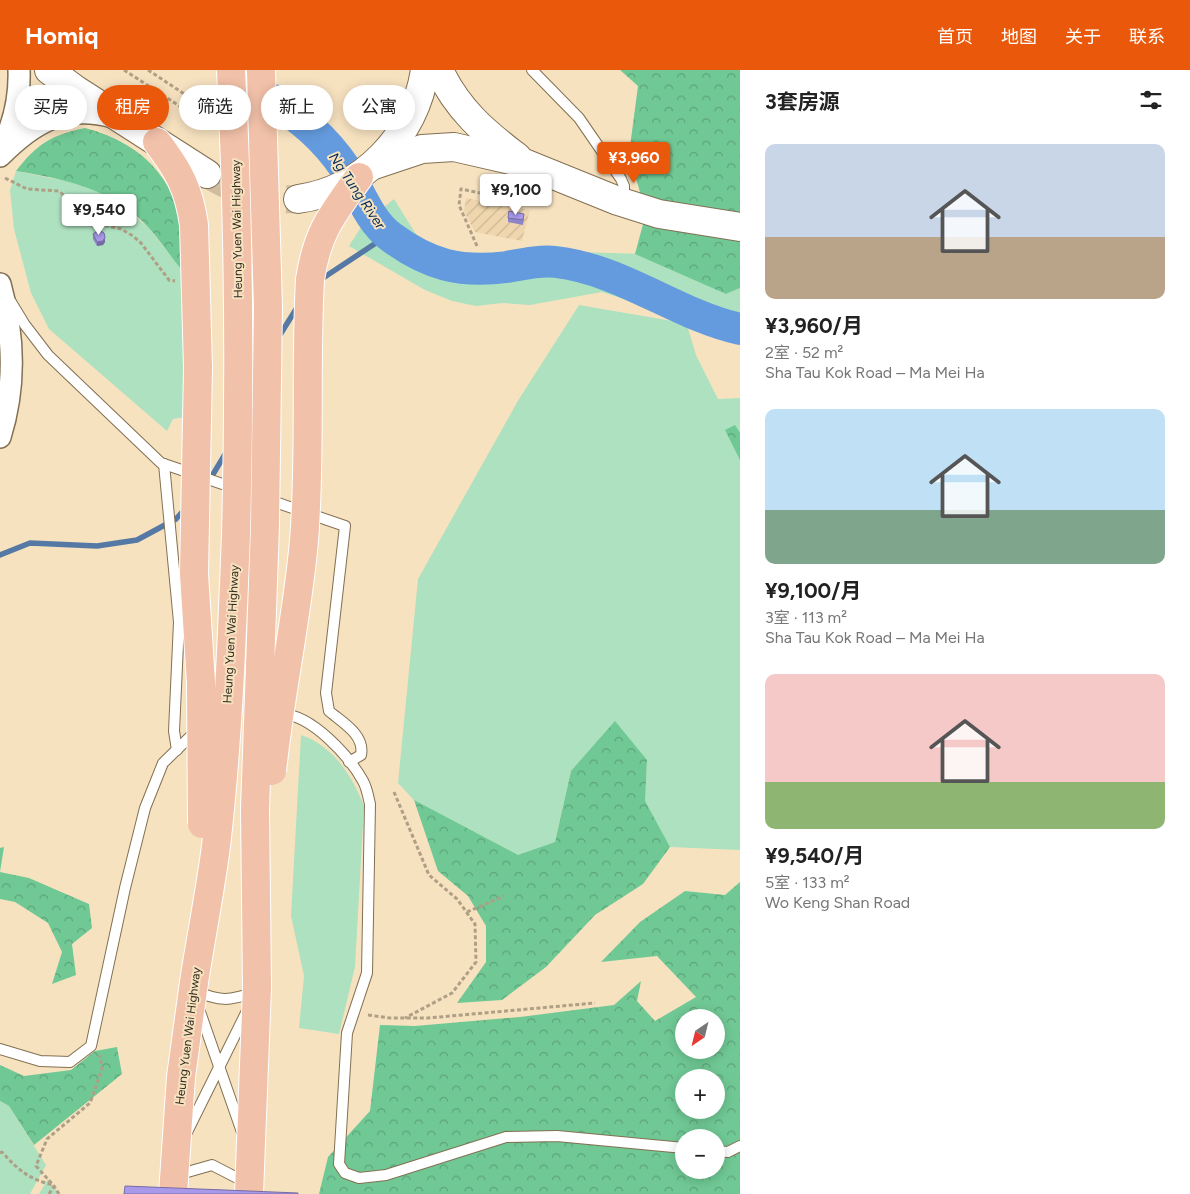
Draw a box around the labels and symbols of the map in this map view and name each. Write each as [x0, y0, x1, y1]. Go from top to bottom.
pin: ¥3,960 [593, 142, 675, 184]
water label: Ng Tung River [325, 150, 389, 233]
street label: Heung Yuen Wai Highway [229, 159, 245, 298]
pin: ¥9,100 [475, 174, 557, 216]
pin: ¥9,540 [58, 194, 140, 236]
street label: Heung Yuen Wai Highway [220, 564, 242, 704]
street label: Heung Yuen Wai Highway [173, 966, 203, 1106]
north arrow [675, 1009, 725, 1059]

